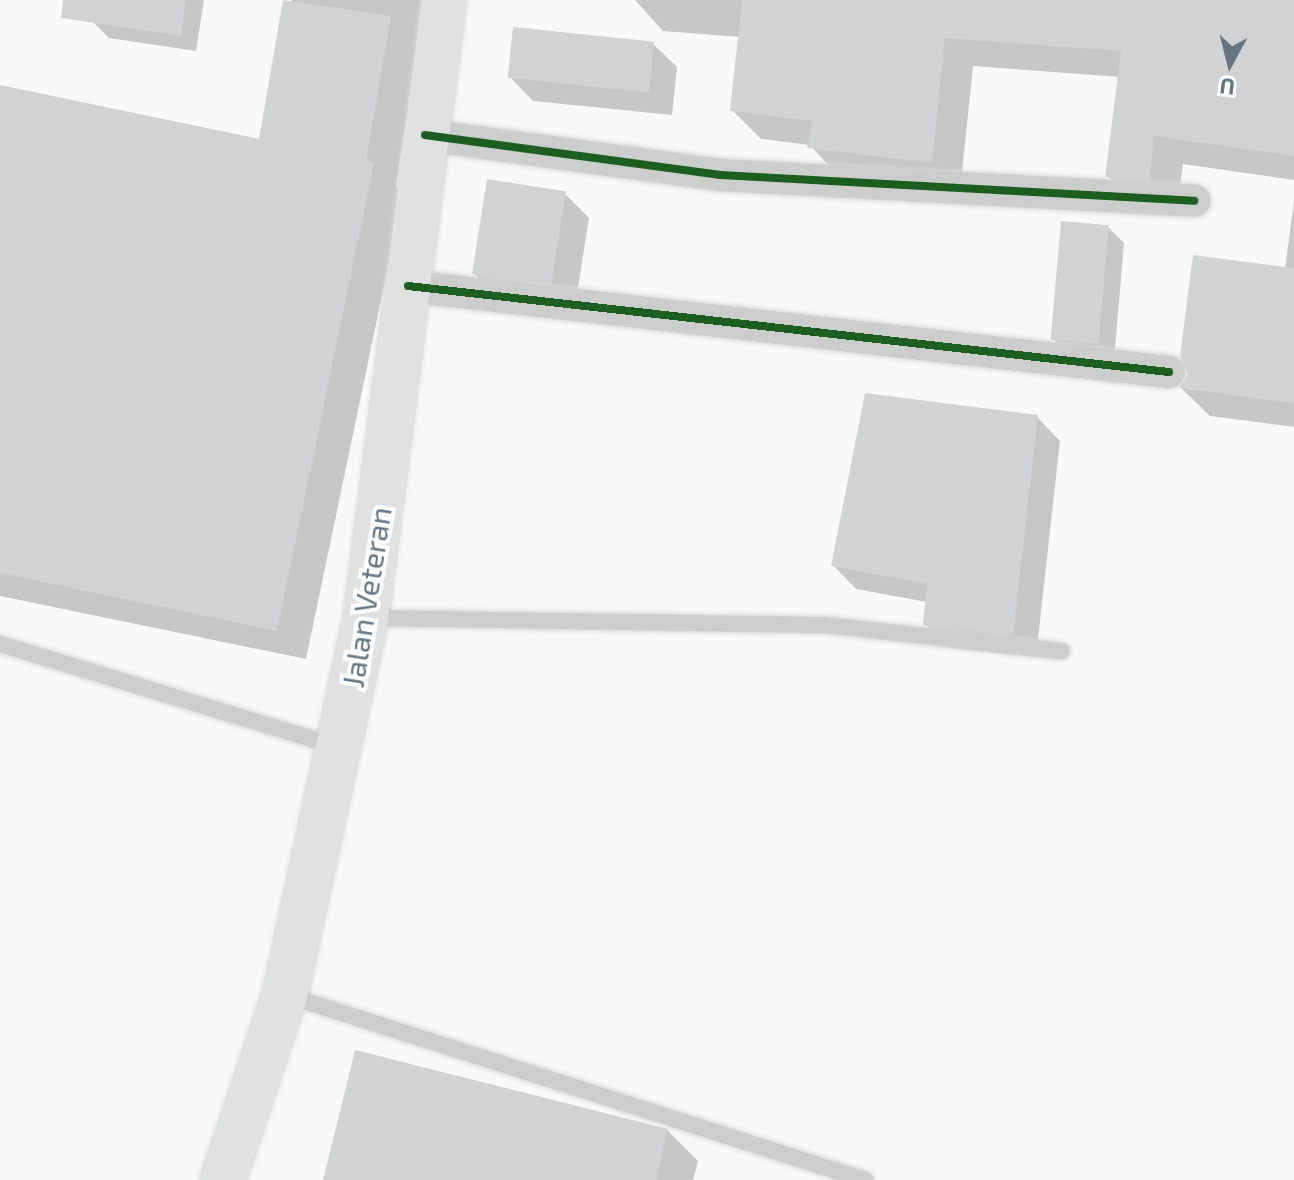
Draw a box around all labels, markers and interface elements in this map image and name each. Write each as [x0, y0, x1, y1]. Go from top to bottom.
north arrow [1190, 24, 1270, 104]
text: U [1218, 74, 1236, 102]
street label: Jalan Veteran [334, 504, 398, 690]

